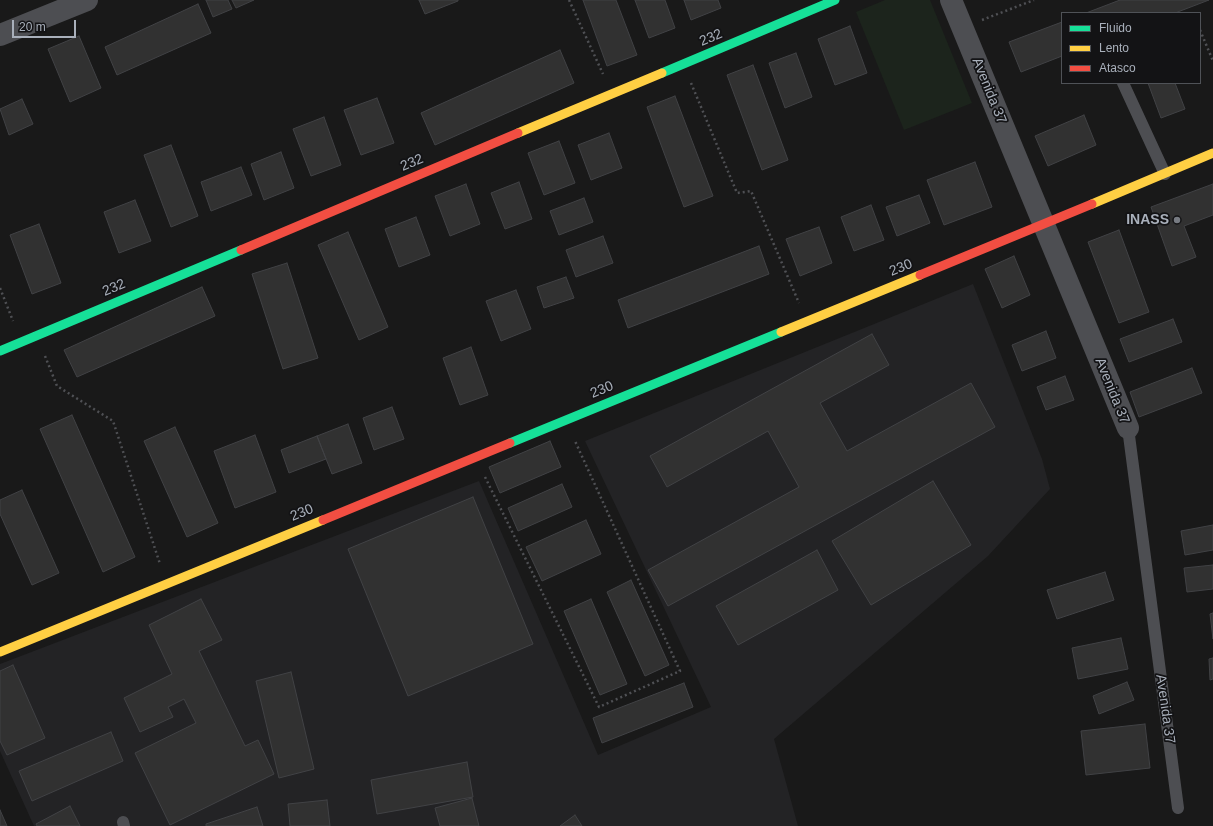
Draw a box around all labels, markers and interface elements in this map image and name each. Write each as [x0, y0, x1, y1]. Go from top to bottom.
scale bar [14, 12, 78, 38]
legend [1061, 12, 1201, 84]
text: 20 m [19, 20, 46, 34]
text: Fluido [1099, 21, 1132, 35]
street label: 232 [697, 26, 725, 50]
text: Lento [1099, 41, 1129, 55]
street label: Avenida 37 [968, 55, 1010, 127]
text: Atasco [1099, 61, 1136, 75]
street label: 232 [398, 151, 426, 175]
place label: INASS [1126, 212, 1169, 228]
marker: INASS [1172, 215, 1182, 225]
street label: 230 [887, 256, 915, 280]
street label: 232 [100, 276, 128, 300]
street label: Avenida 37 [1091, 355, 1133, 427]
street label: 230 [588, 378, 616, 402]
street label: 230 [288, 501, 316, 525]
street label: Avenida 37 [1152, 673, 1178, 745]

